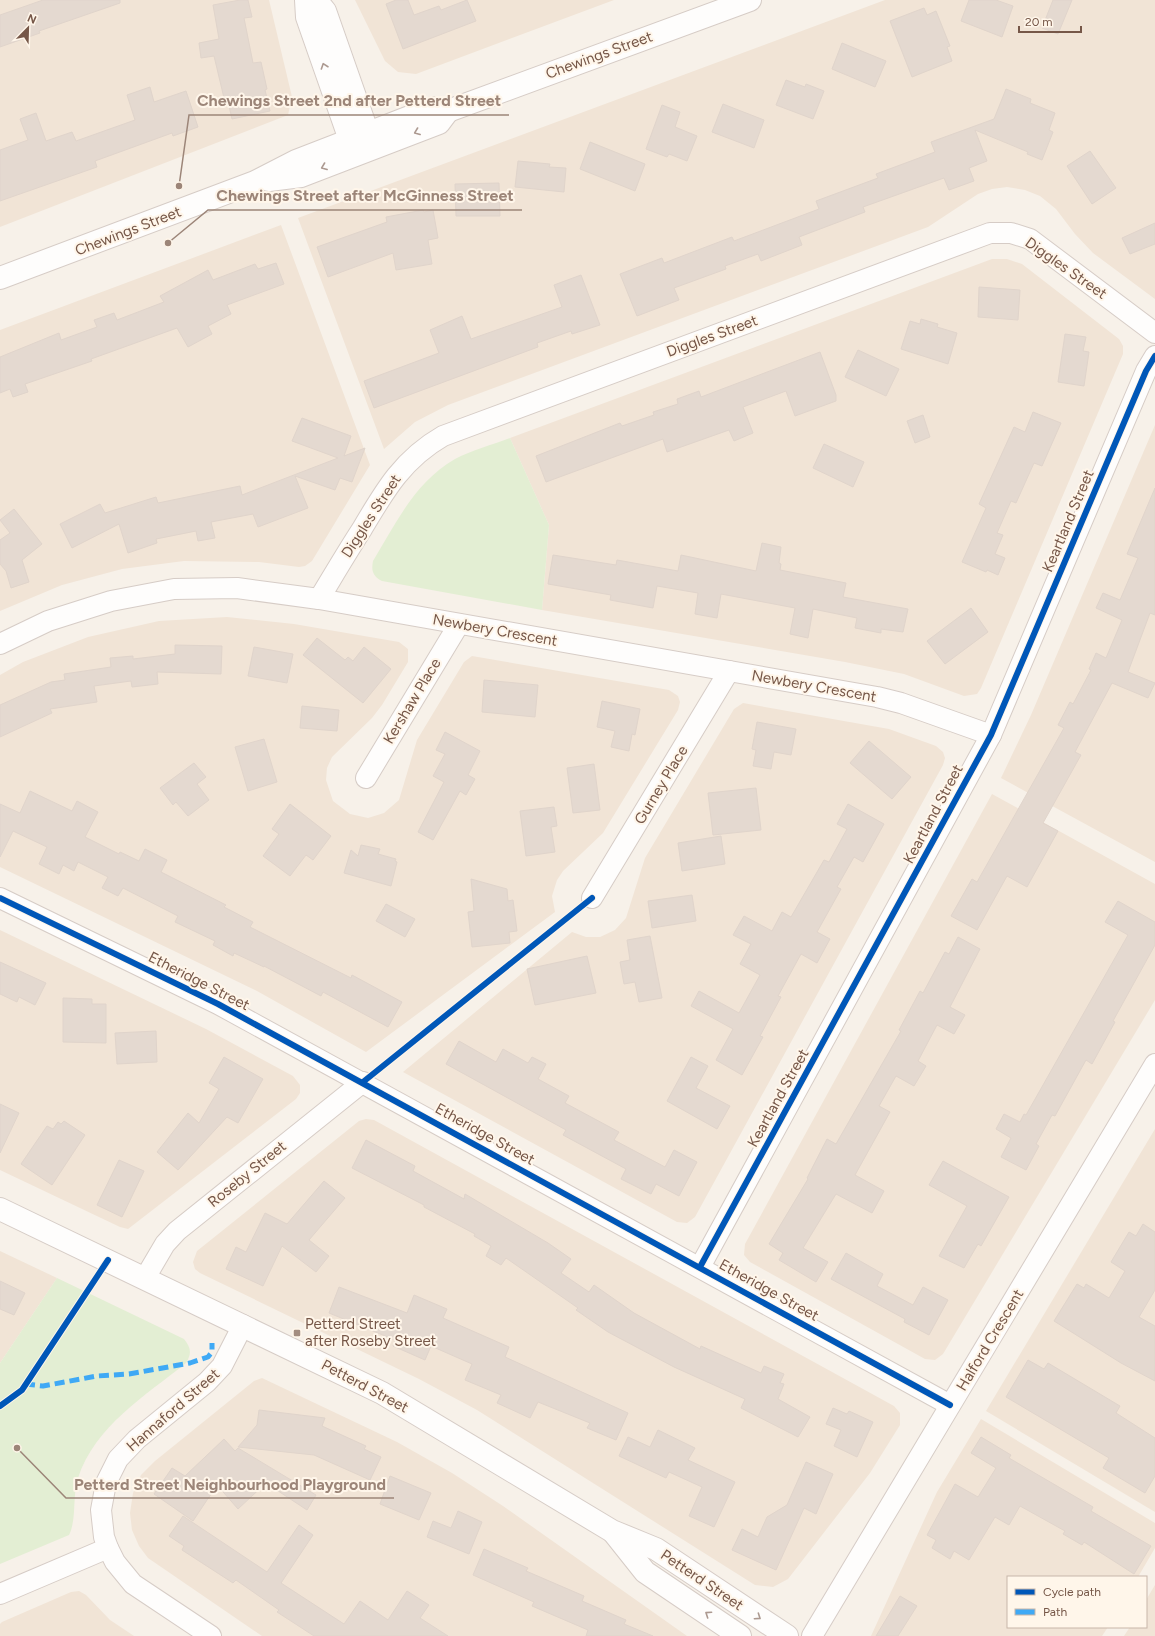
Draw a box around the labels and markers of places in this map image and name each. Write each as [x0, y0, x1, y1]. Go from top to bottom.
callout: Chewings Street 2nd after Petterd Street [189, 87, 509, 115]
callout: Chewings Street after McGinness Street [208, 182, 522, 210]
place label: Petterd Street after Roseby Street [305, 1315, 437, 1350]
marker: Petterd Street after Roseby Street [292, 1328, 302, 1338]
callout: Petterd Street Neighbourhood Playground [66, 1470, 394, 1498]

